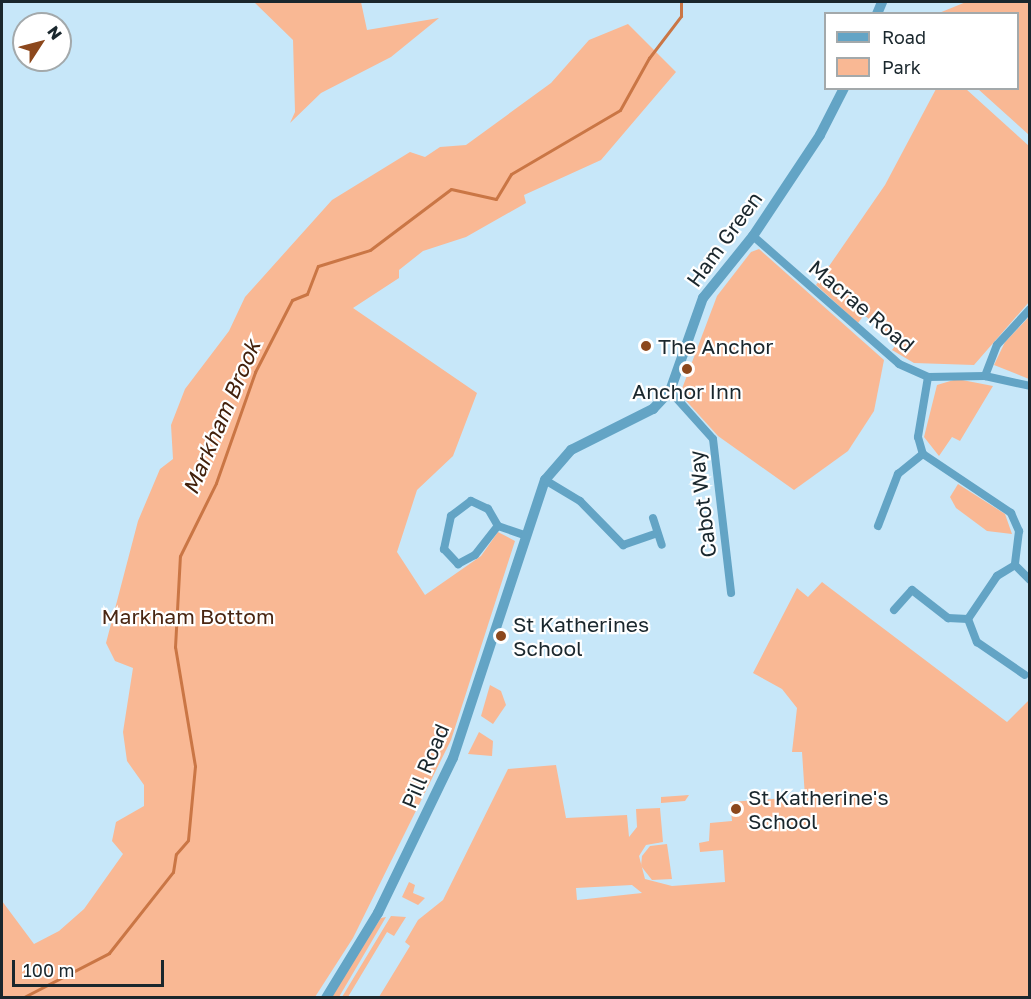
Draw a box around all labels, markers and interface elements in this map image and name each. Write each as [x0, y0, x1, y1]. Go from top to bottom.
north arrow [12, 12, 72, 72]
legend [824, 12, 1019, 90]
text: N [43, 22, 67, 43]
text: Road [882, 26, 926, 48]
text: Park [882, 56, 921, 78]
street label: Ham Green [681, 186, 767, 292]
street label: Macrae Road [804, 255, 920, 357]
place label: The Anchor [658, 333, 773, 359]
water label: Markham Brook [177, 336, 265, 498]
marker: The Anchor [639, 339, 653, 353]
marker: Anchor Inn [680, 362, 694, 376]
place label: Anchor Inn [632, 378, 742, 404]
street label: Cabot Way [683, 449, 721, 559]
park label: Markham Bottom [101, 603, 275, 629]
place label: St Katherines School [513, 611, 649, 661]
marker: St Katherines School [494, 629, 508, 643]
street label: Pill Road [396, 720, 454, 812]
place label: St Katherine's School [748, 784, 889, 834]
marker: St Katherine's School [729, 802, 743, 816]
scale bar [15, 948, 166, 986]
text: 100 m [23, 959, 74, 981]

